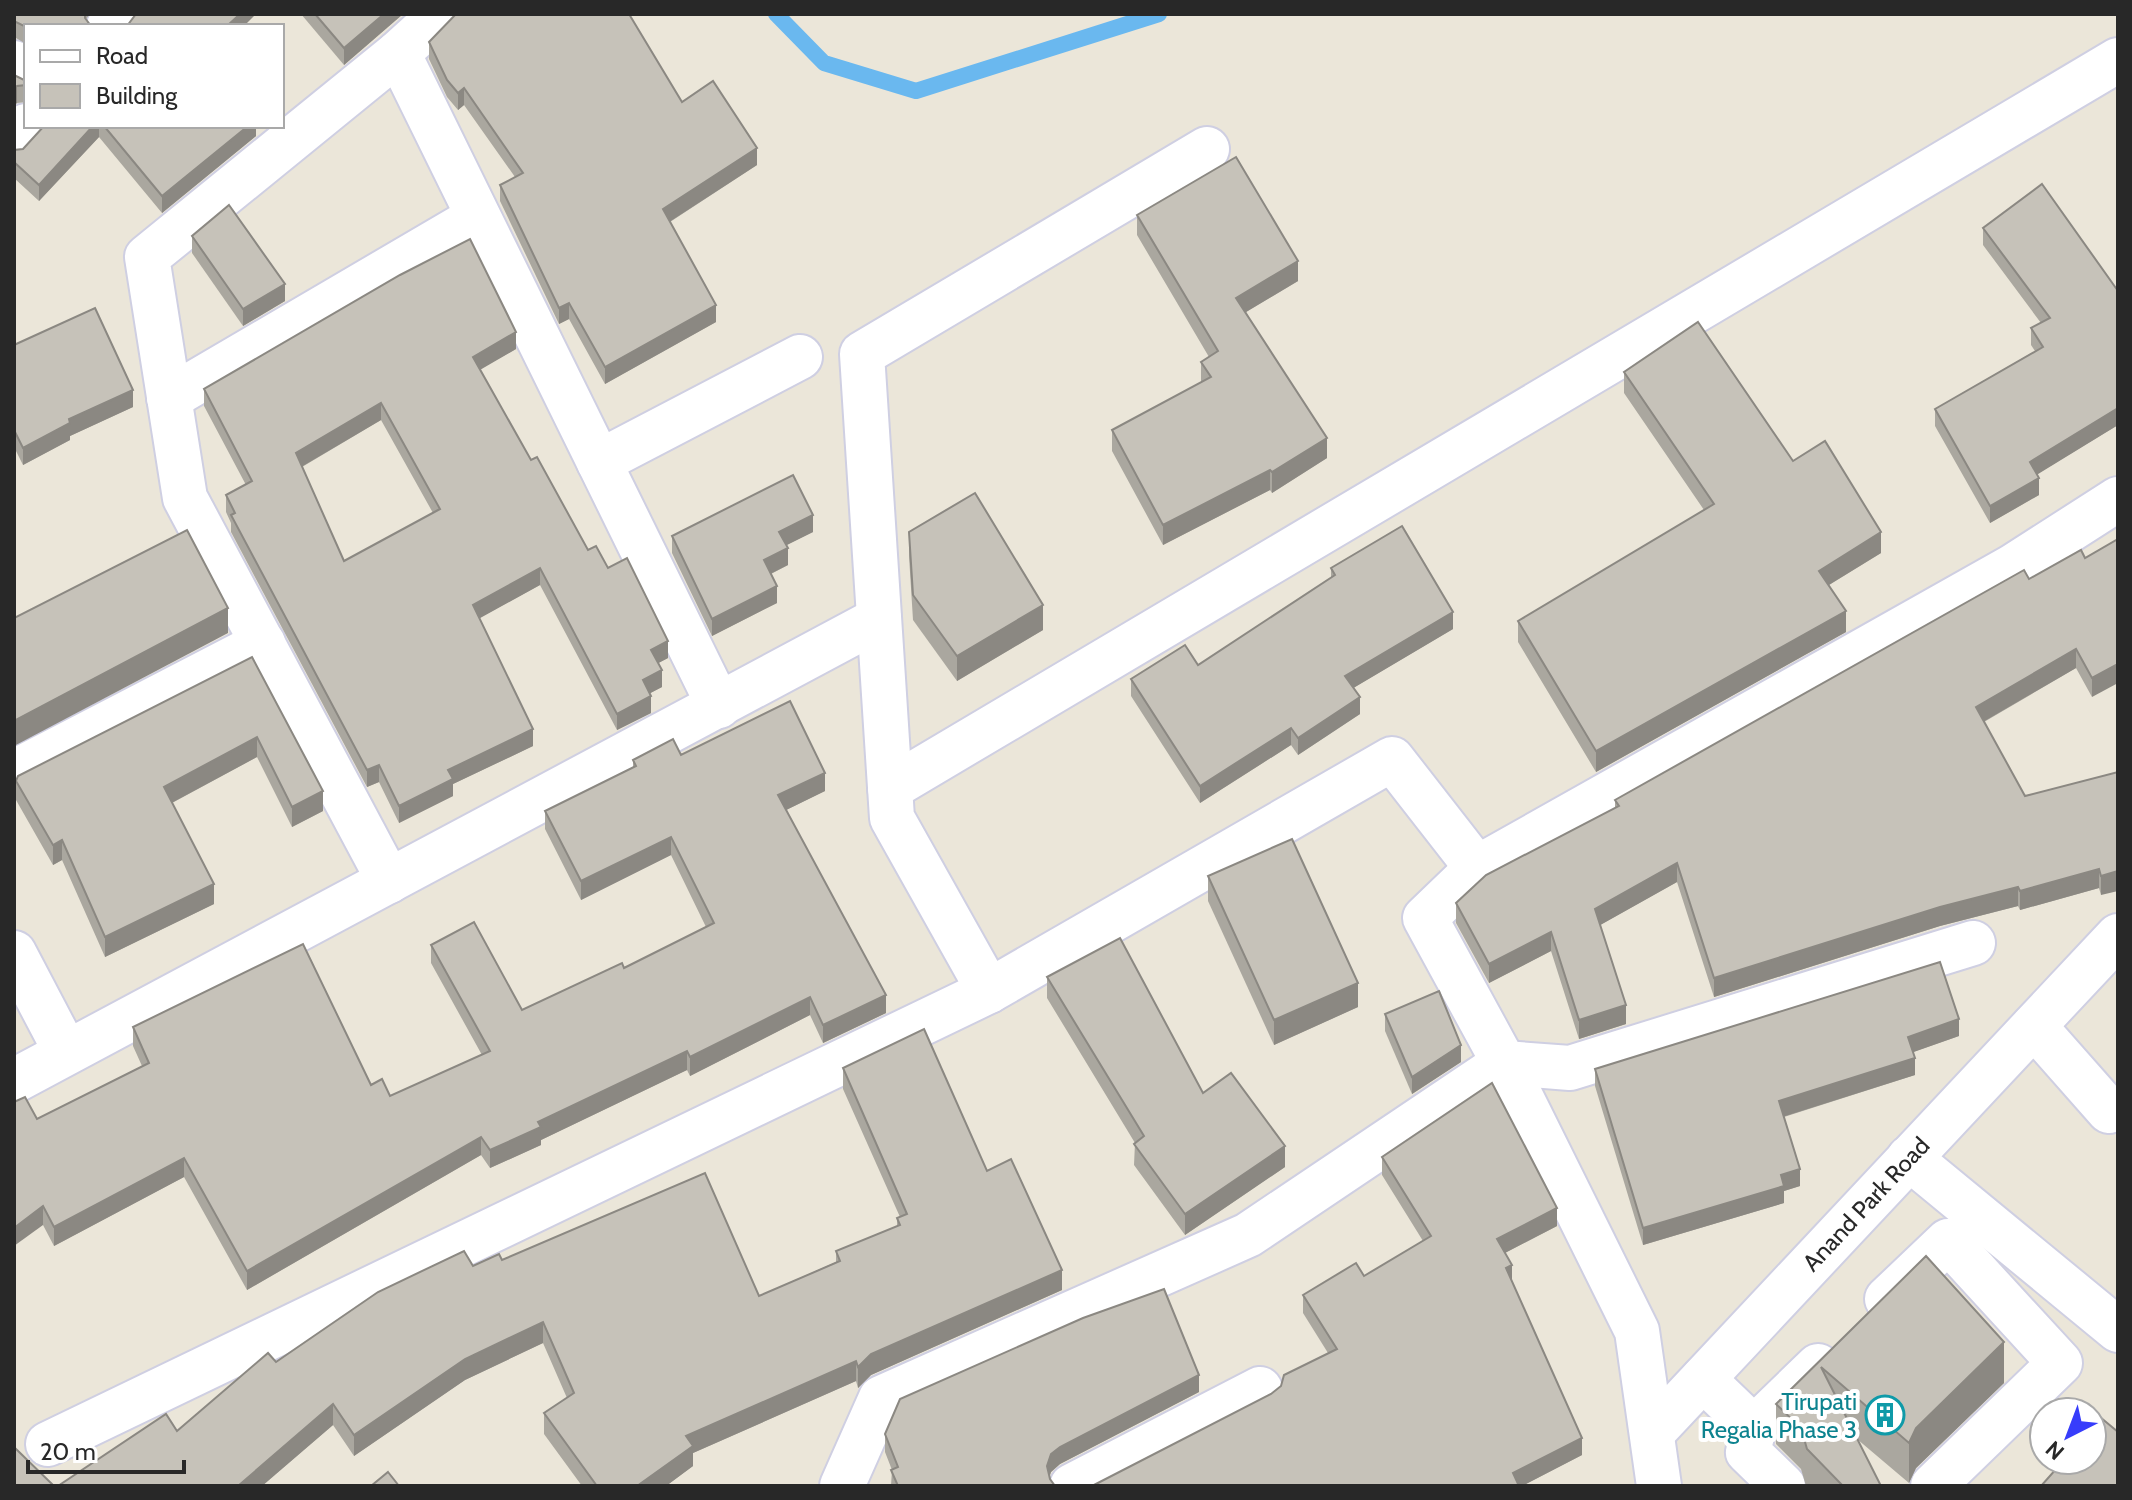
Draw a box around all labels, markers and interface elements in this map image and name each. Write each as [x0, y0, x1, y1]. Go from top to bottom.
legend [24, 24, 284, 128]
text: Road [96, 41, 148, 70]
text: Building [96, 81, 178, 110]
street label: Anand Park Road [1797, 1131, 1935, 1277]
place label: Tirupati Regalia Phase 3 [1701, 1387, 1857, 1444]
building icon: Tirupati Regalia Phase 3 [1864, 1394, 1906, 1436]
north arrow [2028, 1396, 2108, 1476]
scale bar [28, 1424, 184, 1474]
text: N [2040, 1435, 2070, 1466]
text: 20 m [40, 1437, 96, 1466]

